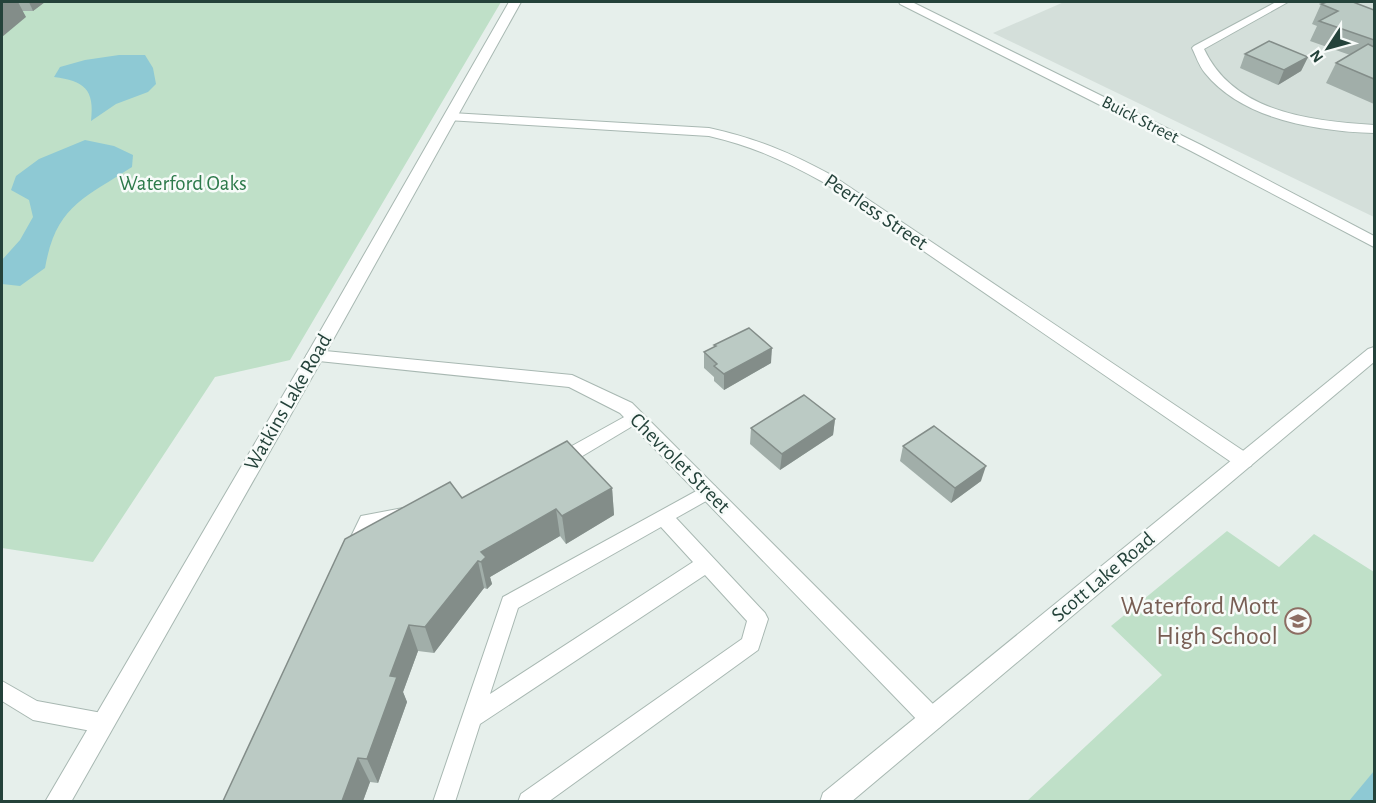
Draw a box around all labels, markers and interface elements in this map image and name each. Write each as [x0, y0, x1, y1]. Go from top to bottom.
north arrow [1298, 18, 1358, 78]
text: N [1307, 47, 1326, 65]
street label: Buick Street [1099, 93, 1182, 147]
street label: Peerless Street [821, 170, 932, 254]
park label: Waterford Oaks [119, 173, 247, 194]
street label: Watkins Lake Road [241, 330, 335, 474]
street label: Chevrolet Street [626, 409, 734, 517]
street label: Scott Lake Road [1047, 528, 1159, 626]
place label: Waterford Mott High School [1120, 593, 1278, 649]
school or university icon: Waterford Mott High School [1283, 606, 1313, 636]

